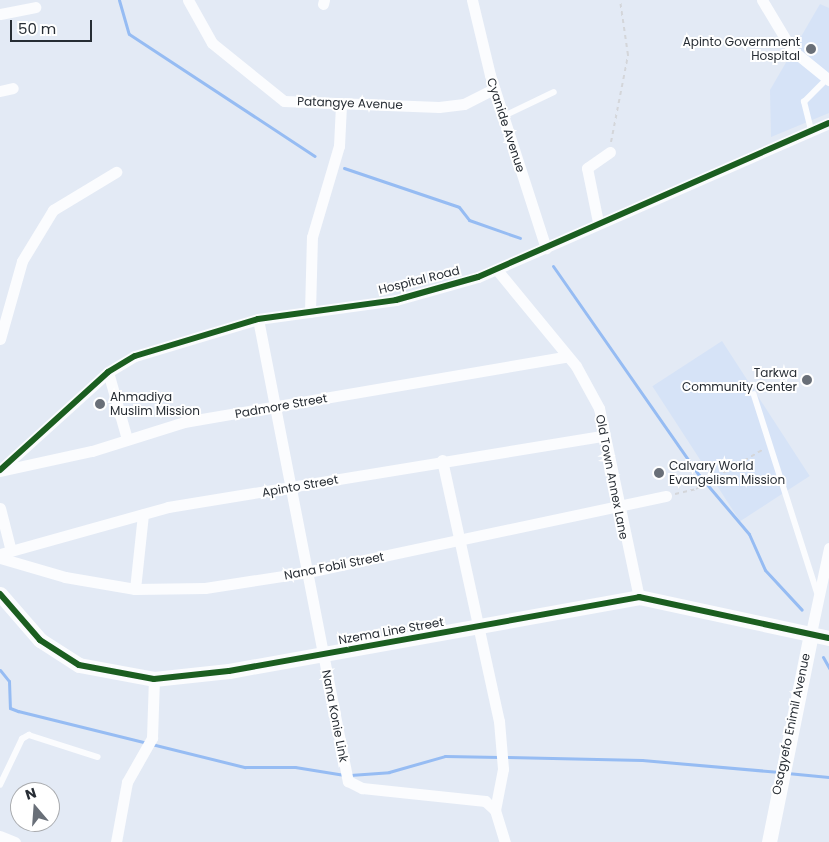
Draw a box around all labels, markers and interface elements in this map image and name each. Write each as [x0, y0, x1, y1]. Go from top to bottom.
scale bar [12, 10, 95, 42]
text: 50 m [18, 18, 56, 39]
place label: Apinto Government Hospital [683, 35, 800, 63]
marker: Apinto Government Hospital [804, 42, 818, 56]
street label: Cyanide Avenue [484, 76, 528, 174]
street label: Patangye Avenue [297, 94, 403, 112]
street label: Hospital Road [377, 263, 461, 297]
place label: Tarkwa Community Center [682, 366, 797, 394]
marker: Tarkwa Community Center [801, 374, 813, 386]
place label: Ahmadiya Muslim Mission [110, 390, 200, 418]
street label: Padmore Street [234, 391, 328, 421]
marker: Ahmadiya Muslim Mission [94, 398, 106, 410]
street label: Old Town Annex Lane [593, 413, 631, 541]
place label: Calvary World Evangelism Mission [669, 459, 785, 487]
marker: Calvary World Evangelism Mission [653, 467, 665, 479]
street label: Apinto Street [261, 472, 339, 500]
street label: Nana Fobil Street [283, 549, 385, 583]
street label: Nzema Line Street [337, 615, 445, 647]
street label: Osagyefo Enimil Avenue [769, 652, 813, 796]
street label: Nana Konie Link [319, 669, 351, 763]
north arrow [10, 782, 60, 832]
text: N [23, 783, 39, 805]

